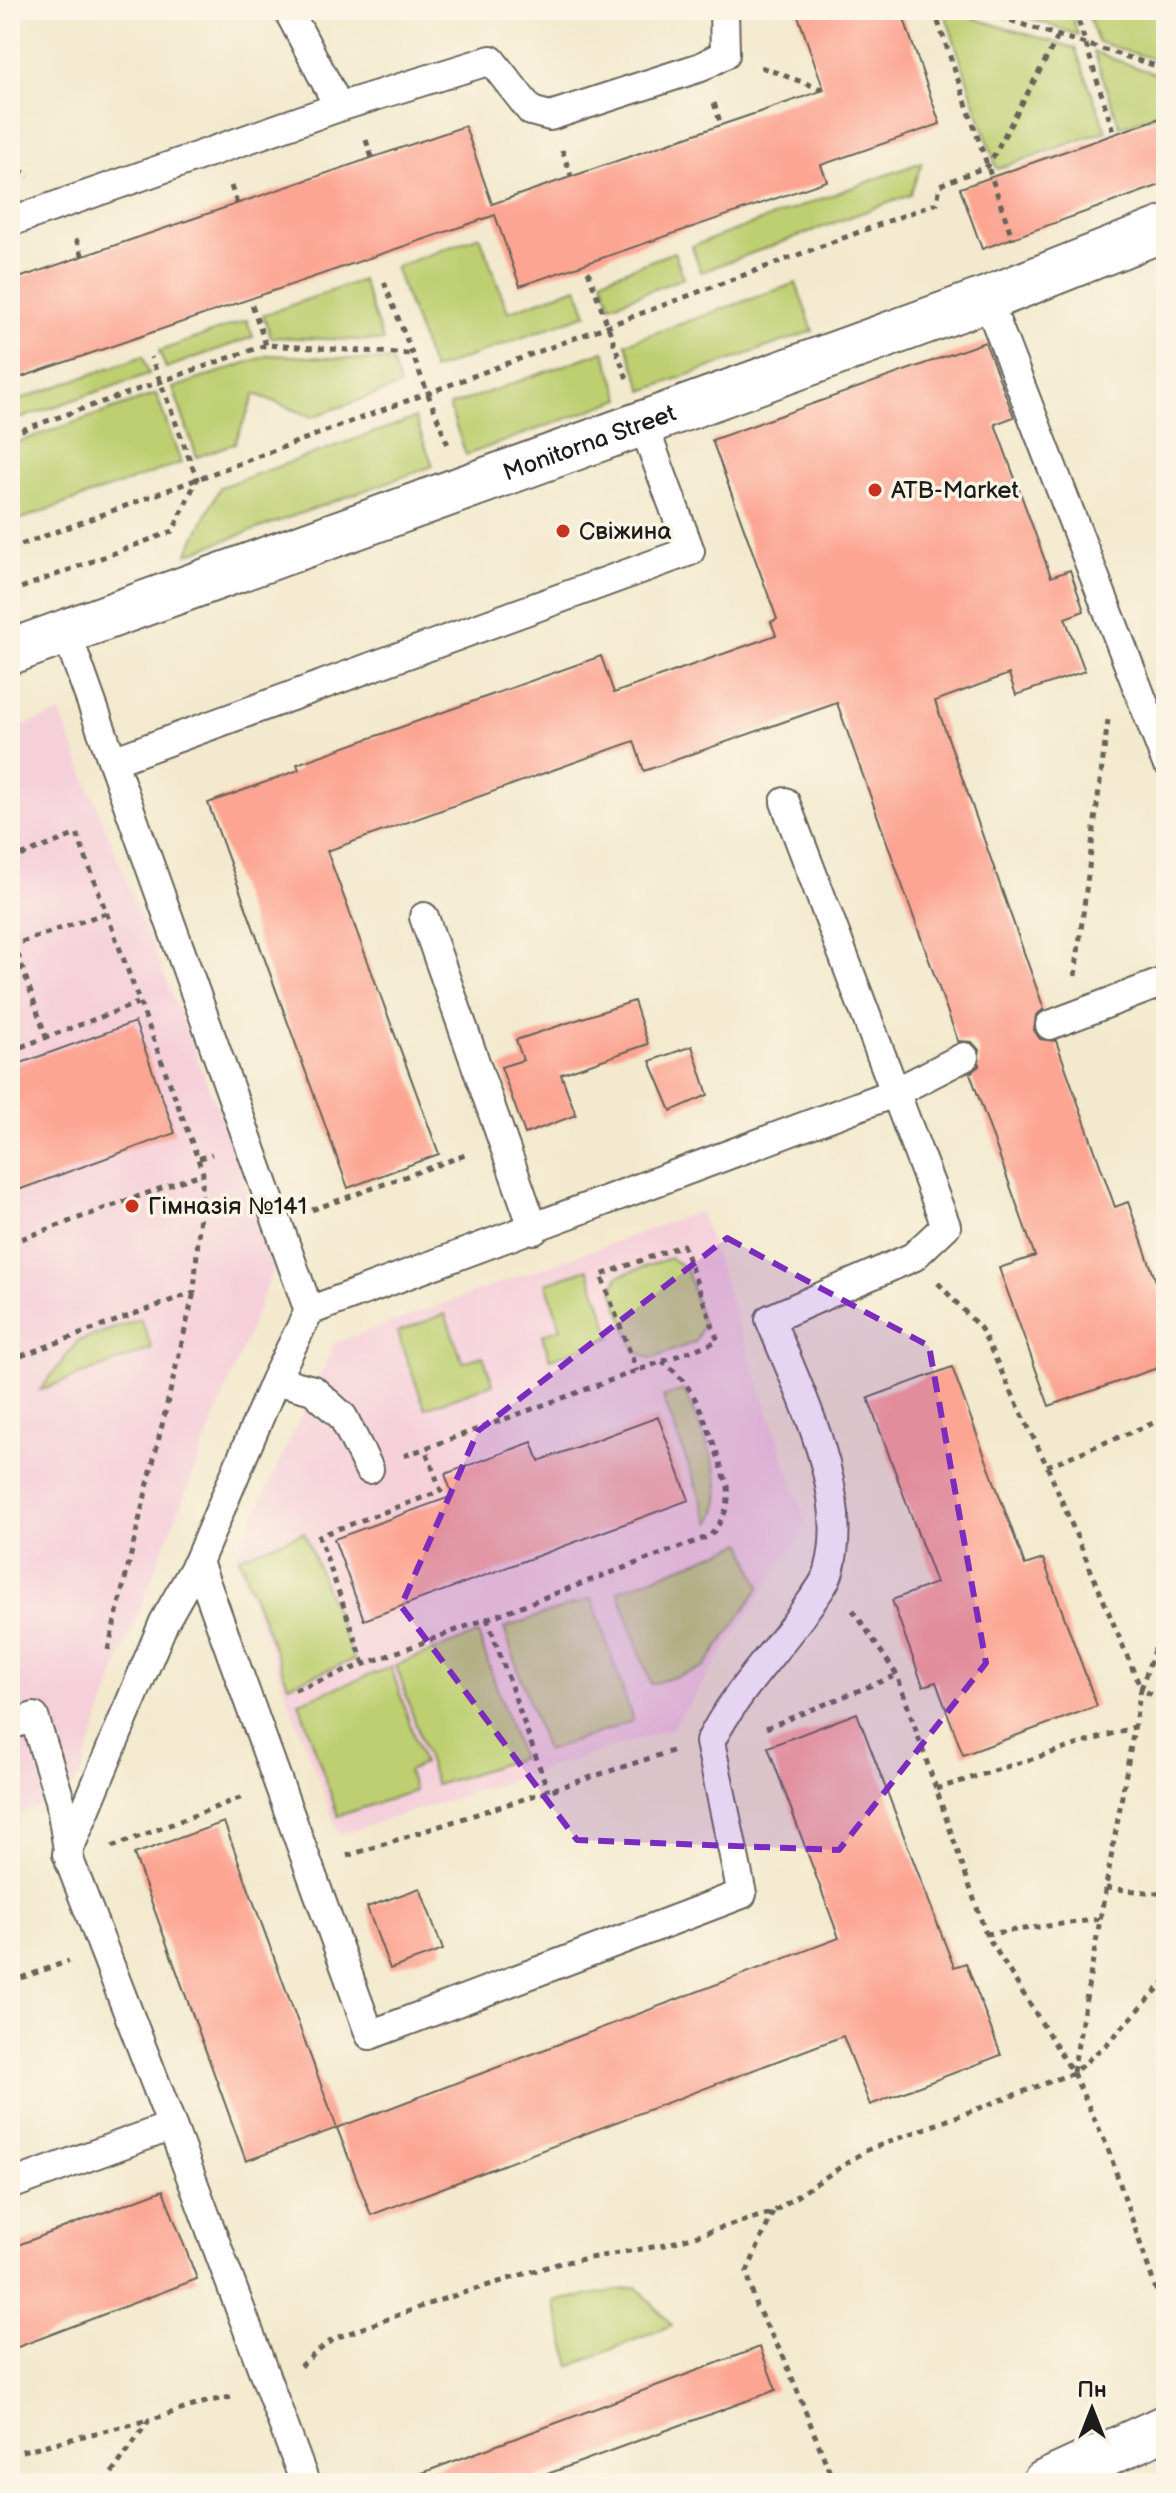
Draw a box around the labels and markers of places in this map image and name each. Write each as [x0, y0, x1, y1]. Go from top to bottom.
place label: ATB-Market [891, 476, 1019, 505]
marker: ATB-Market [866, 481, 884, 499]
place label: Свіжина [579, 517, 672, 546]
marker: Свіжина [554, 522, 572, 540]
place label: Гімназія №141 [148, 1192, 307, 1221]
marker: Гімназія №141 [123, 1197, 141, 1215]

